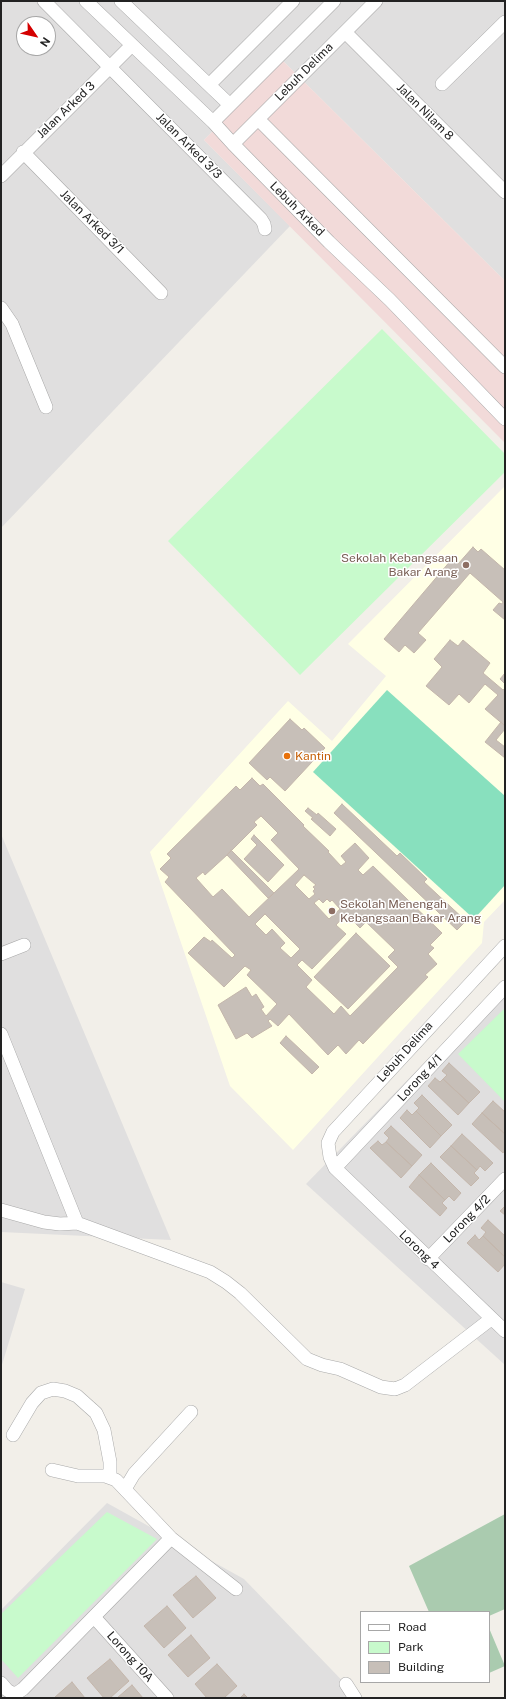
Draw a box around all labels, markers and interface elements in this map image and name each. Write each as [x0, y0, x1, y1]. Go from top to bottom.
north arrow [16, 16, 56, 56]
text: N [38, 35, 53, 49]
street label: Lebuh Delima [272, 40, 336, 104]
street label: Jalan Arked 3 [34, 79, 98, 141]
street label: Jalan Nilam 8 [393, 80, 457, 144]
street label: Jalan Arked 3/3 [153, 110, 225, 182]
street label: Lebuh Arked [267, 179, 327, 239]
street label: Jalan Arked 3/1 [57, 187, 127, 257]
place label: Sekolah Kebangsaan Bakar Arang [341, 551, 458, 579]
marker: Sekolah Kebangsaan Bakar Arang [461, 560, 471, 570]
place label: Kantin [295, 749, 331, 763]
marker: Kantin [282, 751, 292, 761]
place label: Sekolah Menengah Kebangsaan Bakar Arang [340, 897, 481, 925]
marker: Sekolah Menengah Kebangsaan Bakar Arang [327, 906, 337, 916]
street label: Lebuh Delima [374, 1019, 436, 1085]
street label: Lorong 4/1 [395, 1052, 445, 1104]
street label: Lorong 4/2 [441, 1192, 493, 1246]
street label: Lorong 4 [396, 1228, 442, 1272]
legend [360, 1611, 490, 1683]
text: Road [398, 1620, 426, 1634]
street label: Lorong 10A [104, 1629, 156, 1685]
text: Park [398, 1640, 424, 1654]
text: Building [398, 1660, 444, 1674]

